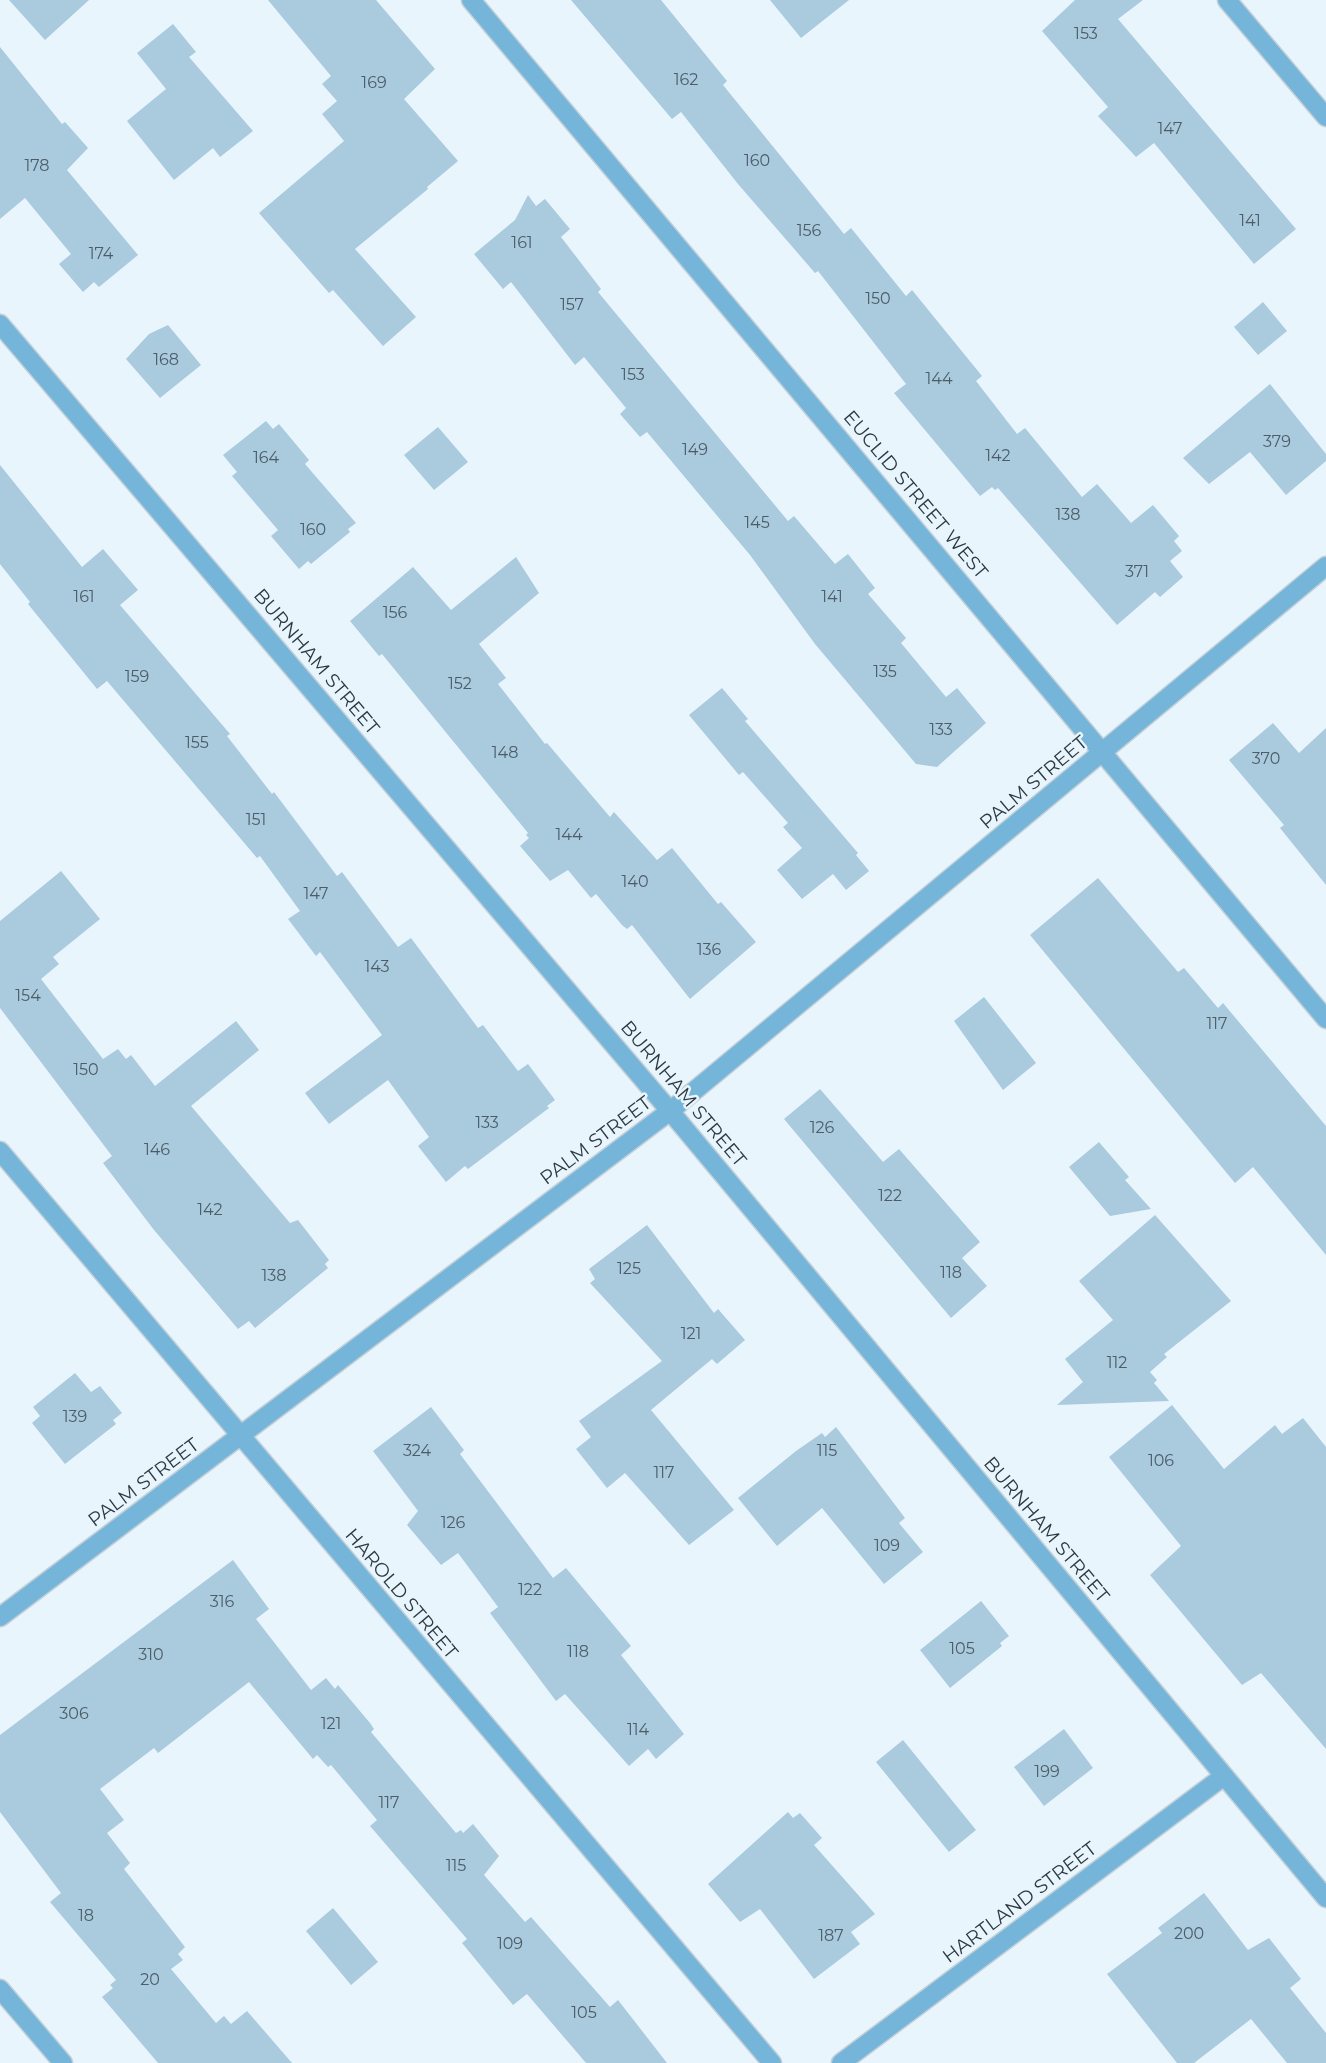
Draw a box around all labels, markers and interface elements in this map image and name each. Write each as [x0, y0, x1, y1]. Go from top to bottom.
house number: 153 [1074, 24, 1098, 44]
house number: 162 [674, 70, 698, 90]
house number: 169 [361, 73, 387, 93]
house number: 147 [1158, 119, 1182, 139]
house number: 160 [744, 151, 770, 171]
house number: 178 [24, 156, 50, 176]
house number: 141 [1239, 211, 1261, 231]
house number: 156 [797, 221, 821, 241]
house number: 161 [511, 233, 533, 253]
house number: 174 [89, 244, 113, 264]
house number: 150 [865, 289, 891, 309]
house number: 157 [560, 295, 584, 315]
house number: 168 [153, 350, 179, 370]
house number: 153 [621, 365, 645, 385]
house number: 144 [926, 369, 952, 389]
street label: EUCLID STREET WEST [838, 406, 992, 584]
house number: 379 [1263, 432, 1291, 452]
house number: 149 [682, 440, 708, 460]
house number: 142 [985, 446, 1011, 466]
house number: 164 [253, 448, 279, 468]
house number: 138 [1055, 505, 1081, 525]
house number: 145 [744, 513, 770, 533]
house number: 160 [300, 520, 326, 540]
house number: 371 [1125, 562, 1149, 582]
street label: BURNHAM STREET [248, 584, 384, 740]
house number: 161 [73, 587, 95, 607]
house number: 141 [821, 587, 843, 607]
house number: 156 [383, 603, 407, 623]
house number: 135 [873, 662, 897, 682]
house number: 159 [125, 667, 149, 687]
house number: 152 [448, 674, 472, 694]
house number: 133 [929, 720, 953, 740]
street label: PALM STREET [976, 731, 1092, 835]
house number: 155 [185, 733, 209, 753]
house number: 148 [492, 743, 518, 763]
house number: 370 [1252, 749, 1280, 769]
house number: 151 [246, 810, 266, 830]
house number: 144 [556, 825, 582, 845]
house number: 140 [622, 872, 648, 892]
house number: 147 [304, 884, 328, 904]
house number: 136 [697, 940, 721, 960]
house number: 143 [364, 957, 390, 977]
house number: 154 [15, 986, 41, 1006]
house number: 117 [1207, 1014, 1227, 1034]
street label: BURNHAM STREET [615, 1016, 751, 1172]
house number: 150 [73, 1060, 99, 1080]
street label: PALM STREET [536, 1092, 656, 1190]
house number: 133 [475, 1113, 499, 1133]
house number: 126 [810, 1118, 834, 1138]
house number: 146 [144, 1140, 170, 1160]
house number: 122 [878, 1186, 902, 1206]
house number: 142 [197, 1200, 223, 1220]
house number: 125 [617, 1259, 641, 1279]
house number: 118 [940, 1263, 962, 1283]
house number: 138 [261, 1266, 287, 1286]
house number: 121 [681, 1324, 701, 1344]
house number: 112 [1107, 1353, 1127, 1373]
house number: 139 [63, 1407, 87, 1427]
street label: PALM STREET [84, 1434, 204, 1532]
house number: 324 [403, 1441, 431, 1461]
house number: 115 [817, 1441, 837, 1461]
house number: 106 [1148, 1451, 1174, 1471]
street label: BURNHAM STREET [978, 1452, 1114, 1608]
house number: 117 [654, 1463, 674, 1483]
house number: 126 [441, 1513, 465, 1533]
street label: HAROLD STREET [340, 1524, 462, 1664]
house number: 109 [874, 1536, 900, 1556]
house number: 122 [518, 1580, 542, 1600]
house number: 316 [210, 1592, 234, 1612]
house number: 105 [949, 1639, 975, 1659]
house number: 118 [567, 1642, 589, 1662]
house number: 310 [138, 1645, 164, 1665]
house number: 306 [59, 1704, 89, 1724]
house number: 121 [321, 1714, 341, 1734]
house number: 114 [627, 1720, 649, 1740]
house number: 199 [1034, 1762, 1060, 1782]
house number: 117 [379, 1793, 399, 1813]
street label: HARTLAND STREET [938, 1838, 1102, 1968]
house number: 115 [446, 1856, 466, 1876]
house number: 18 [78, 1906, 94, 1926]
house number: 200 [1174, 1924, 1204, 1944]
house number: 187 [818, 1926, 844, 1946]
house number: 109 [497, 1934, 523, 1954]
house number: 20 [140, 1970, 160, 1990]
house number: 105 [571, 2003, 597, 2023]

